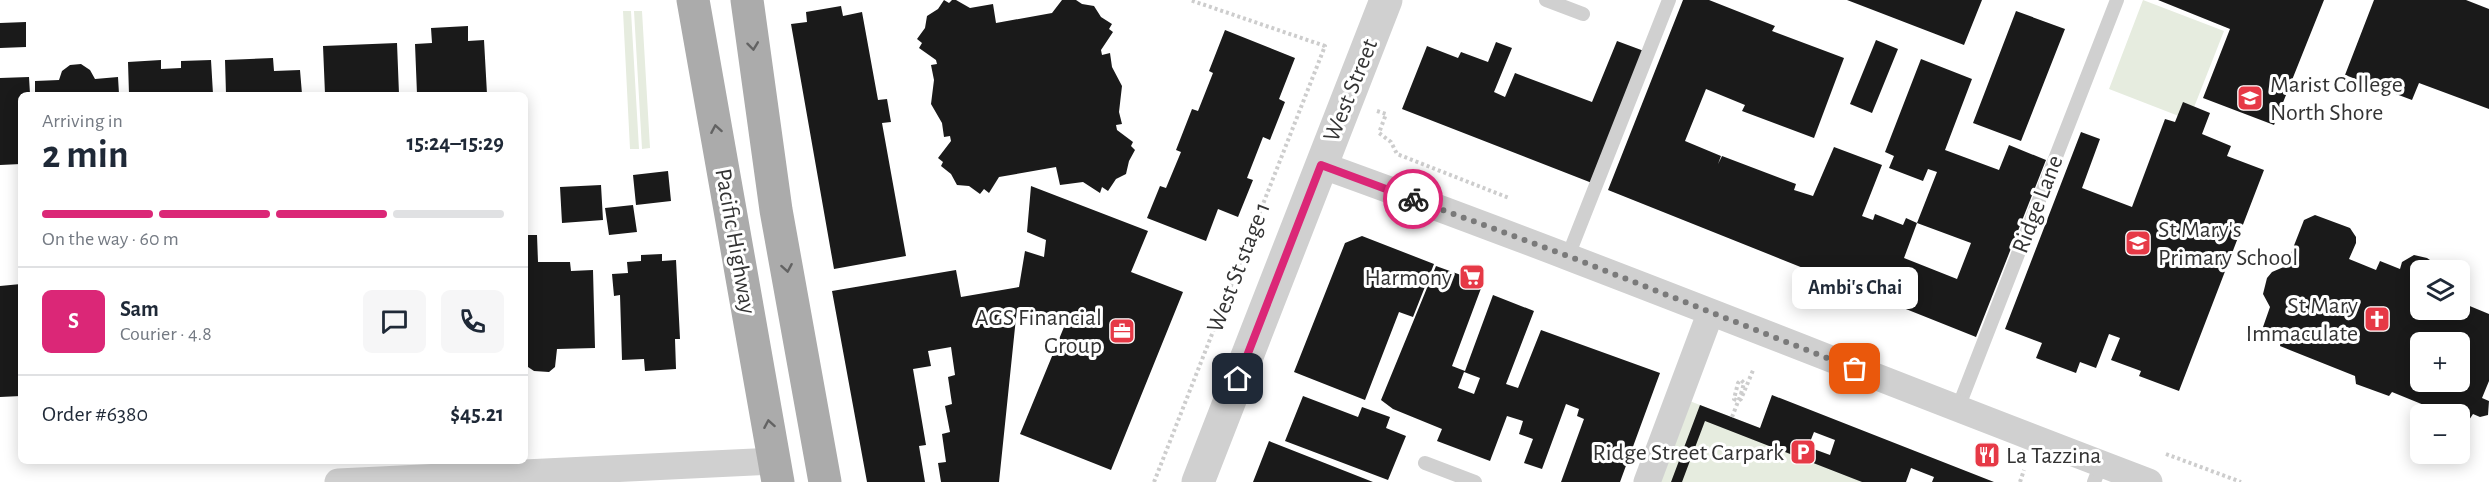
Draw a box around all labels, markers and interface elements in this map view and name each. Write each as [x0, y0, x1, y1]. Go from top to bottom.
street label: West Street [1319, 35, 1382, 145]
one-way arrow [746, 41, 759, 50]
place label: Marist College North Shore [2270, 73, 2403, 125]
school or university icon: Marist College North Shore [2235, 83, 2265, 113]
text: Arriving in [42, 111, 123, 131]
one-way arrow [710, 124, 723, 134]
text: 15:24–15:29 [407, 132, 504, 154]
text: 2 min [42, 136, 129, 175]
street label: Ridge Lane [2008, 152, 2068, 257]
street label: Pacific Highway [710, 167, 760, 316]
courier [1383, 169, 1443, 229]
icon: bike [1397, 183, 1430, 216]
street label: West St stage 1 [1203, 199, 1275, 336]
place label: St Mary's Primary School [2158, 218, 2298, 270]
school or university icon: St Mary's Primary School [2123, 228, 2153, 258]
text: On the way · 60 m [42, 229, 179, 249]
map controls [2410, 260, 2470, 464]
button: layers [2410, 260, 2470, 320]
supermarket icon: Harmony [1457, 262, 1487, 292]
one-way arrow [780, 263, 793, 273]
place label: Harmony [1365, 266, 1452, 290]
callout: Ambi's Chai [1792, 267, 1918, 309]
text: Ambi's Chai [1808, 278, 1902, 298]
button: chat [363, 290, 426, 353]
button: phone [441, 290, 504, 353]
place label: St Mary Immaculate [2246, 294, 2358, 346]
text: Sam [120, 298, 159, 320]
church icon: St Mary Immaculate [2362, 304, 2392, 334]
place label: AGS Financial Group [975, 306, 1102, 358]
text: S [68, 310, 79, 332]
office icon: AGS Financial Group [1107, 316, 1137, 346]
text: Courier · 4.8 [120, 324, 212, 344]
button: + [2410, 332, 2470, 392]
pin [1829, 343, 1880, 394]
icon: bag [1838, 352, 1871, 385]
pin [1212, 353, 1263, 404]
icon: home [1221, 362, 1254, 395]
text: Order #6380 [42, 403, 148, 425]
text: $45.21 [450, 403, 504, 425]
button: − [2410, 404, 2470, 464]
one-way arrow [763, 420, 775, 429]
parking icon: Ridge Street Carpark [1788, 437, 1818, 467]
restaurant icon: La Tazzina [1972, 440, 2002, 470]
place label: Ridge Street Carpark [1592, 441, 1784, 465]
place label: La Tazzina [2006, 444, 2101, 468]

